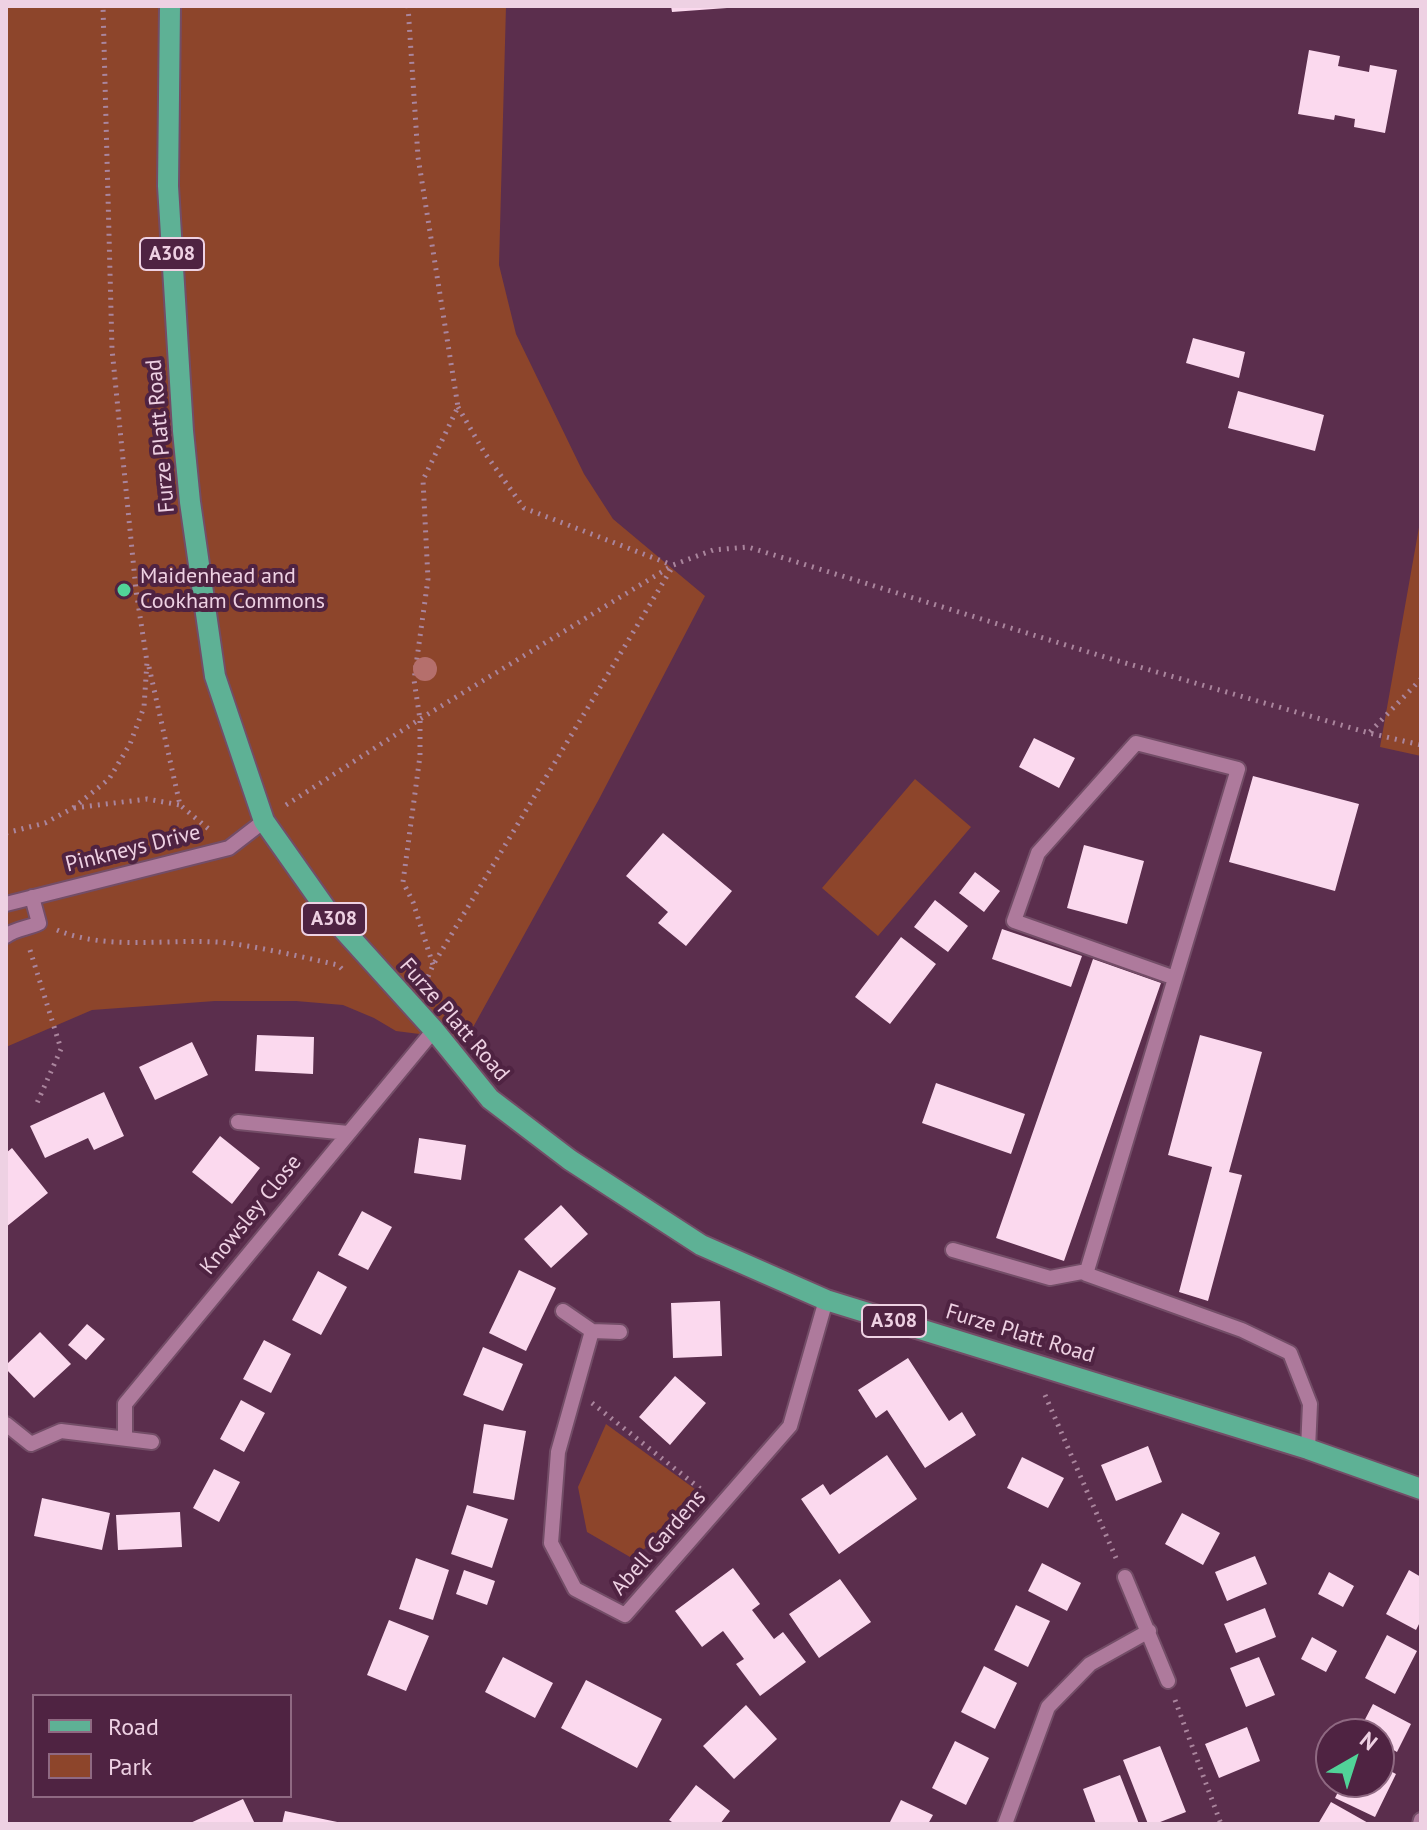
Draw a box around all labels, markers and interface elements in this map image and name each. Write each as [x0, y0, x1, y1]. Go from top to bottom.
road number: A308 [140, 238, 204, 270]
street label: Furze Platt Road [141, 358, 181, 514]
place label: Maidenhead and Cookham Commons [140, 564, 325, 616]
marker: Maidenhead and Cookham Commons [115, 581, 133, 599]
street label: Pinkneys Drive [63, 819, 203, 879]
road number: A308 [302, 903, 366, 935]
street label: Furze Platt Road [393, 953, 515, 1087]
street label: Knowsley Close [195, 1150, 307, 1280]
street label: Furze Platt Road [942, 1299, 1098, 1369]
road number: A308 [862, 1305, 926, 1337]
street label: Abell Gardens [606, 1485, 712, 1601]
legend [32, 1694, 292, 1798]
text: Road [108, 1711, 159, 1742]
north arrow [1315, 1718, 1395, 1798]
text: N [1354, 1725, 1383, 1756]
text: Park [108, 1751, 152, 1782]

